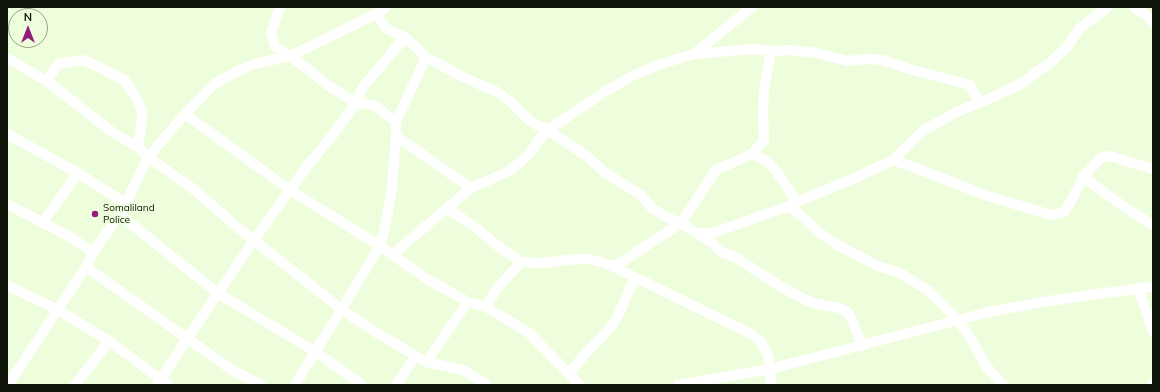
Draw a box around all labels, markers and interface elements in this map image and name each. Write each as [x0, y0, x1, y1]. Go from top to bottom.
north arrow [8, 8, 48, 48]
text: N [24, 10, 32, 24]
place label: Somaliland Police [103, 202, 155, 226]
marker: Somaliland Police [90, 209, 100, 219]

